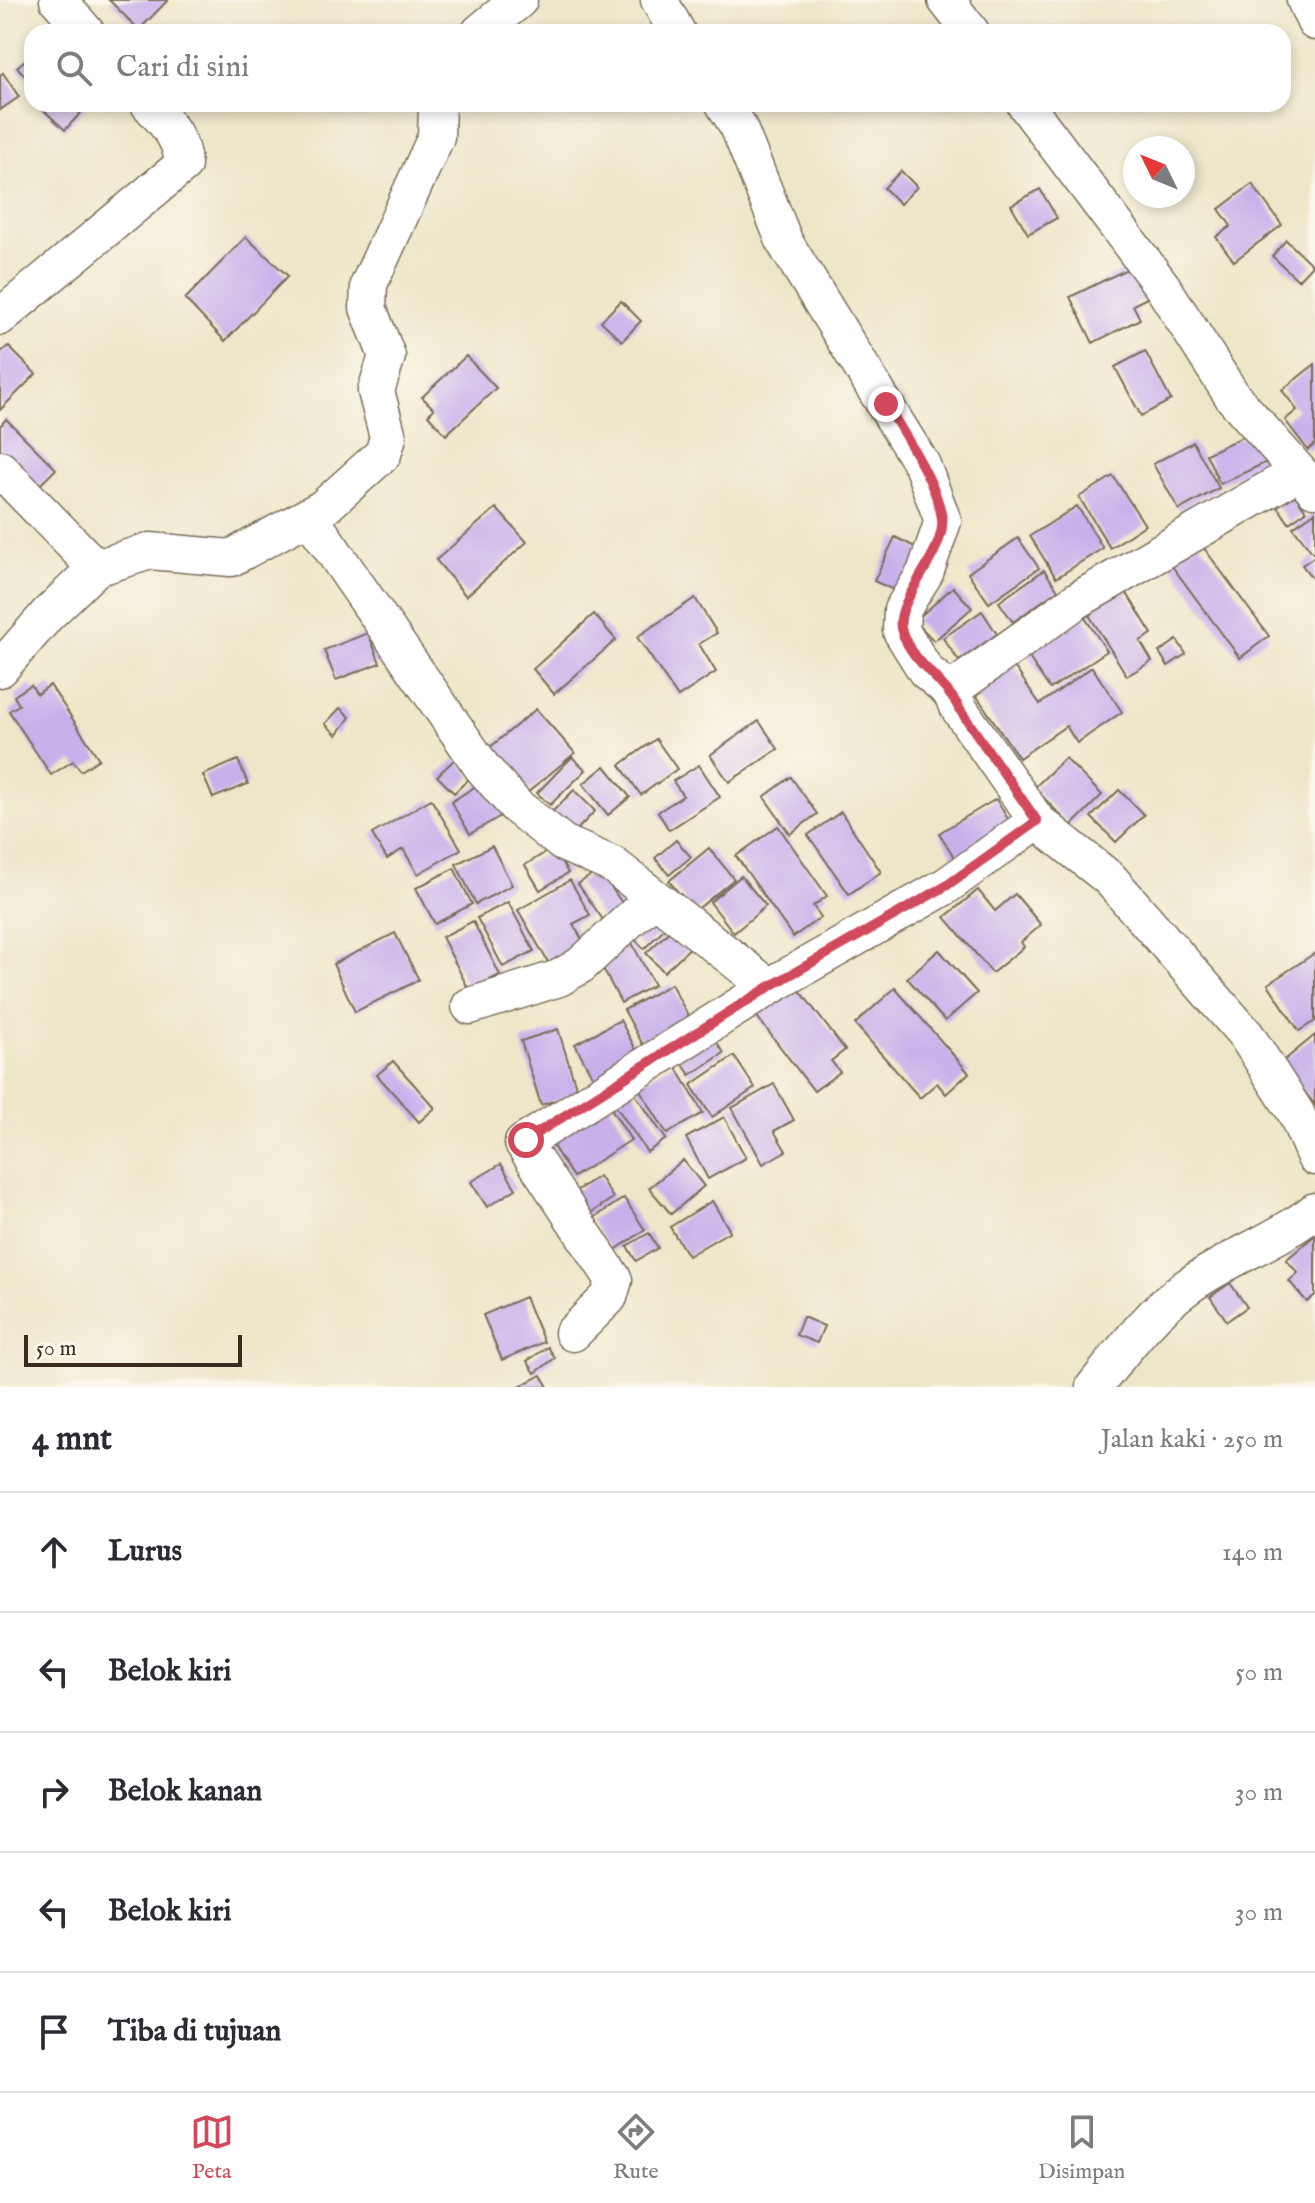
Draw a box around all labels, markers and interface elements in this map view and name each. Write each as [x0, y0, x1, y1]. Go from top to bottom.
search box [24, 24, 1291, 112]
icon: search [52, 46, 96, 90]
text: Cari di sini [116, 49, 249, 87]
north arrow [1123, 136, 1195, 208]
route end [868, 386, 904, 422]
route start [508, 1122, 544, 1158]
scale bar [24, 1331, 242, 1367]
text: 50 m [36, 1335, 77, 1363]
text: 4 mnt [32, 1418, 112, 1461]
text: Jalan kaki · 250 m [1101, 1423, 1283, 1456]
icon: ahead [32, 1530, 76, 1574]
text: Lurus [108, 1533, 182, 1571]
text: 140 m [1222, 1536, 1283, 1569]
icon: left [32, 1650, 76, 1694]
text: Belok kiri [108, 1653, 231, 1691]
text: 50 m [1235, 1656, 1283, 1689]
icon: right [32, 1770, 76, 1814]
text: Belok kanan [108, 1773, 262, 1811]
text: 30 m [1235, 1776, 1283, 1809]
icon: left [32, 1890, 76, 1934]
text: Belok kiri [108, 1893, 231, 1931]
text: 30 m [1235, 1896, 1283, 1929]
icon: arrive [32, 2010, 76, 2054]
text: Tiba di tujuan [108, 2013, 281, 2051]
tab: Peta [190, 2110, 234, 2186]
tab: Rute [613, 2110, 659, 2186]
tab: Disimpan [1038, 2110, 1125, 2186]

